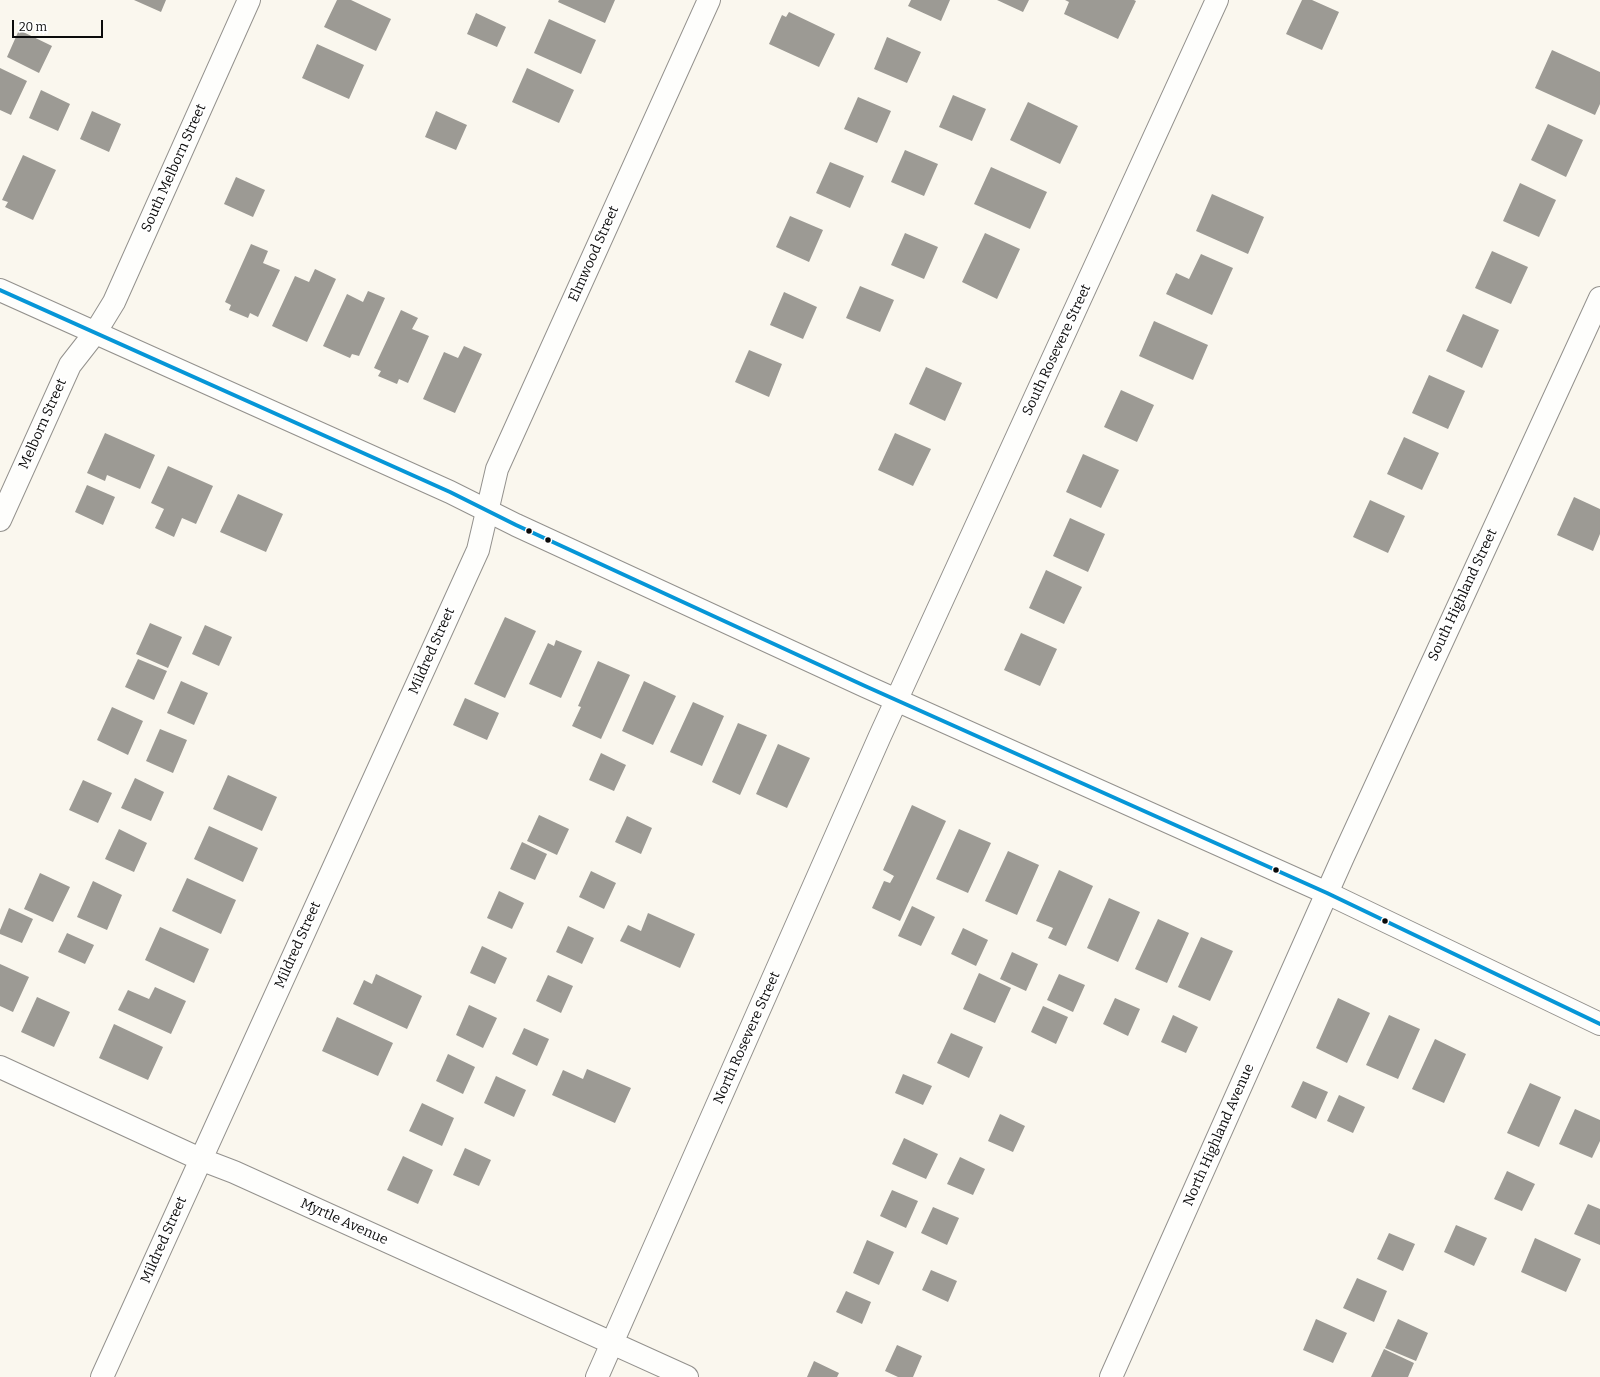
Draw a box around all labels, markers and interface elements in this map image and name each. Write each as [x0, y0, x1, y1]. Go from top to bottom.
scale bar [14, 12, 105, 38]
text: 20 m [19, 20, 47, 34]
street label: South Melborn Street [138, 101, 210, 235]
street label: Elmwood Street [565, 203, 623, 305]
street label: South Rosevere Street [1019, 282, 1095, 418]
street label: Melborn Street [16, 376, 70, 472]
unlabelled marker [524, 526, 534, 536]
street label: South Highland Street [1425, 526, 1501, 664]
unlabelled marker [543, 535, 553, 545]
street label: Mildred Street [405, 605, 459, 697]
unlabelled marker [1271, 865, 1281, 875]
street label: Mildred Street [271, 899, 325, 991]
unlabelled marker [1380, 916, 1390, 926]
street label: North Rosevere Street [710, 969, 784, 1107]
street label: North Highland Avenue [1180, 1061, 1258, 1209]
street label: Mildred Street [137, 1194, 191, 1286]
street label: Myrtle Avenue [298, 1195, 390, 1249]

